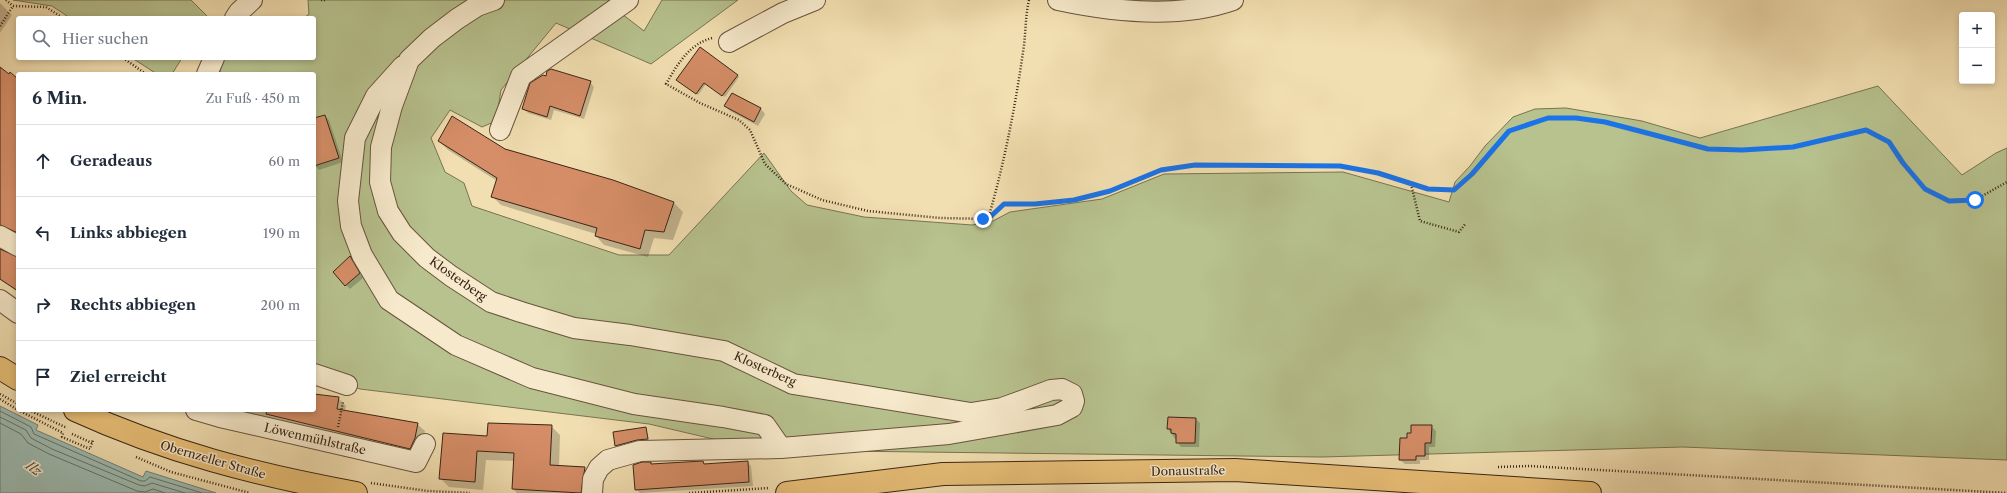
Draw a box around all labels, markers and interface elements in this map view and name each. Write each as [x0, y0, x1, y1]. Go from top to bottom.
map controls [1959, 12, 1995, 84]
button: + [1959, 12, 1995, 48]
search box [16, 16, 316, 60]
icon: search [30, 27, 52, 49]
text: Hier suchen [62, 29, 149, 48]
button: − [1959, 48, 1995, 84]
text: 6 Min. [32, 88, 87, 108]
text: Zu Fuß · 450 m [206, 90, 300, 106]
icon: ahead [32, 150, 54, 172]
text: Geradeaus [70, 151, 152, 170]
text: 60 m [269, 153, 300, 169]
route start [1966, 191, 1984, 209]
route end [974, 210, 992, 228]
icon: left [32, 222, 54, 244]
text: Links abbiegen [70, 223, 187, 242]
text: 190 m [263, 225, 300, 241]
street label: Klosterberg [427, 253, 490, 304]
icon: right [32, 294, 54, 316]
text: Rechts abbiegen [70, 295, 196, 314]
text: 200 m [260, 297, 300, 313]
street label: Klosterberg [732, 348, 799, 389]
icon: arrive [32, 366, 54, 388]
text: Ziel erreicht [70, 367, 166, 386]
street label: Löwenmühlstraße [263, 420, 368, 458]
street label: Obernzeller Straße [159, 437, 268, 482]
water label: Ilz [22, 456, 46, 480]
street label: Donaustraße [1151, 462, 1225, 479]

